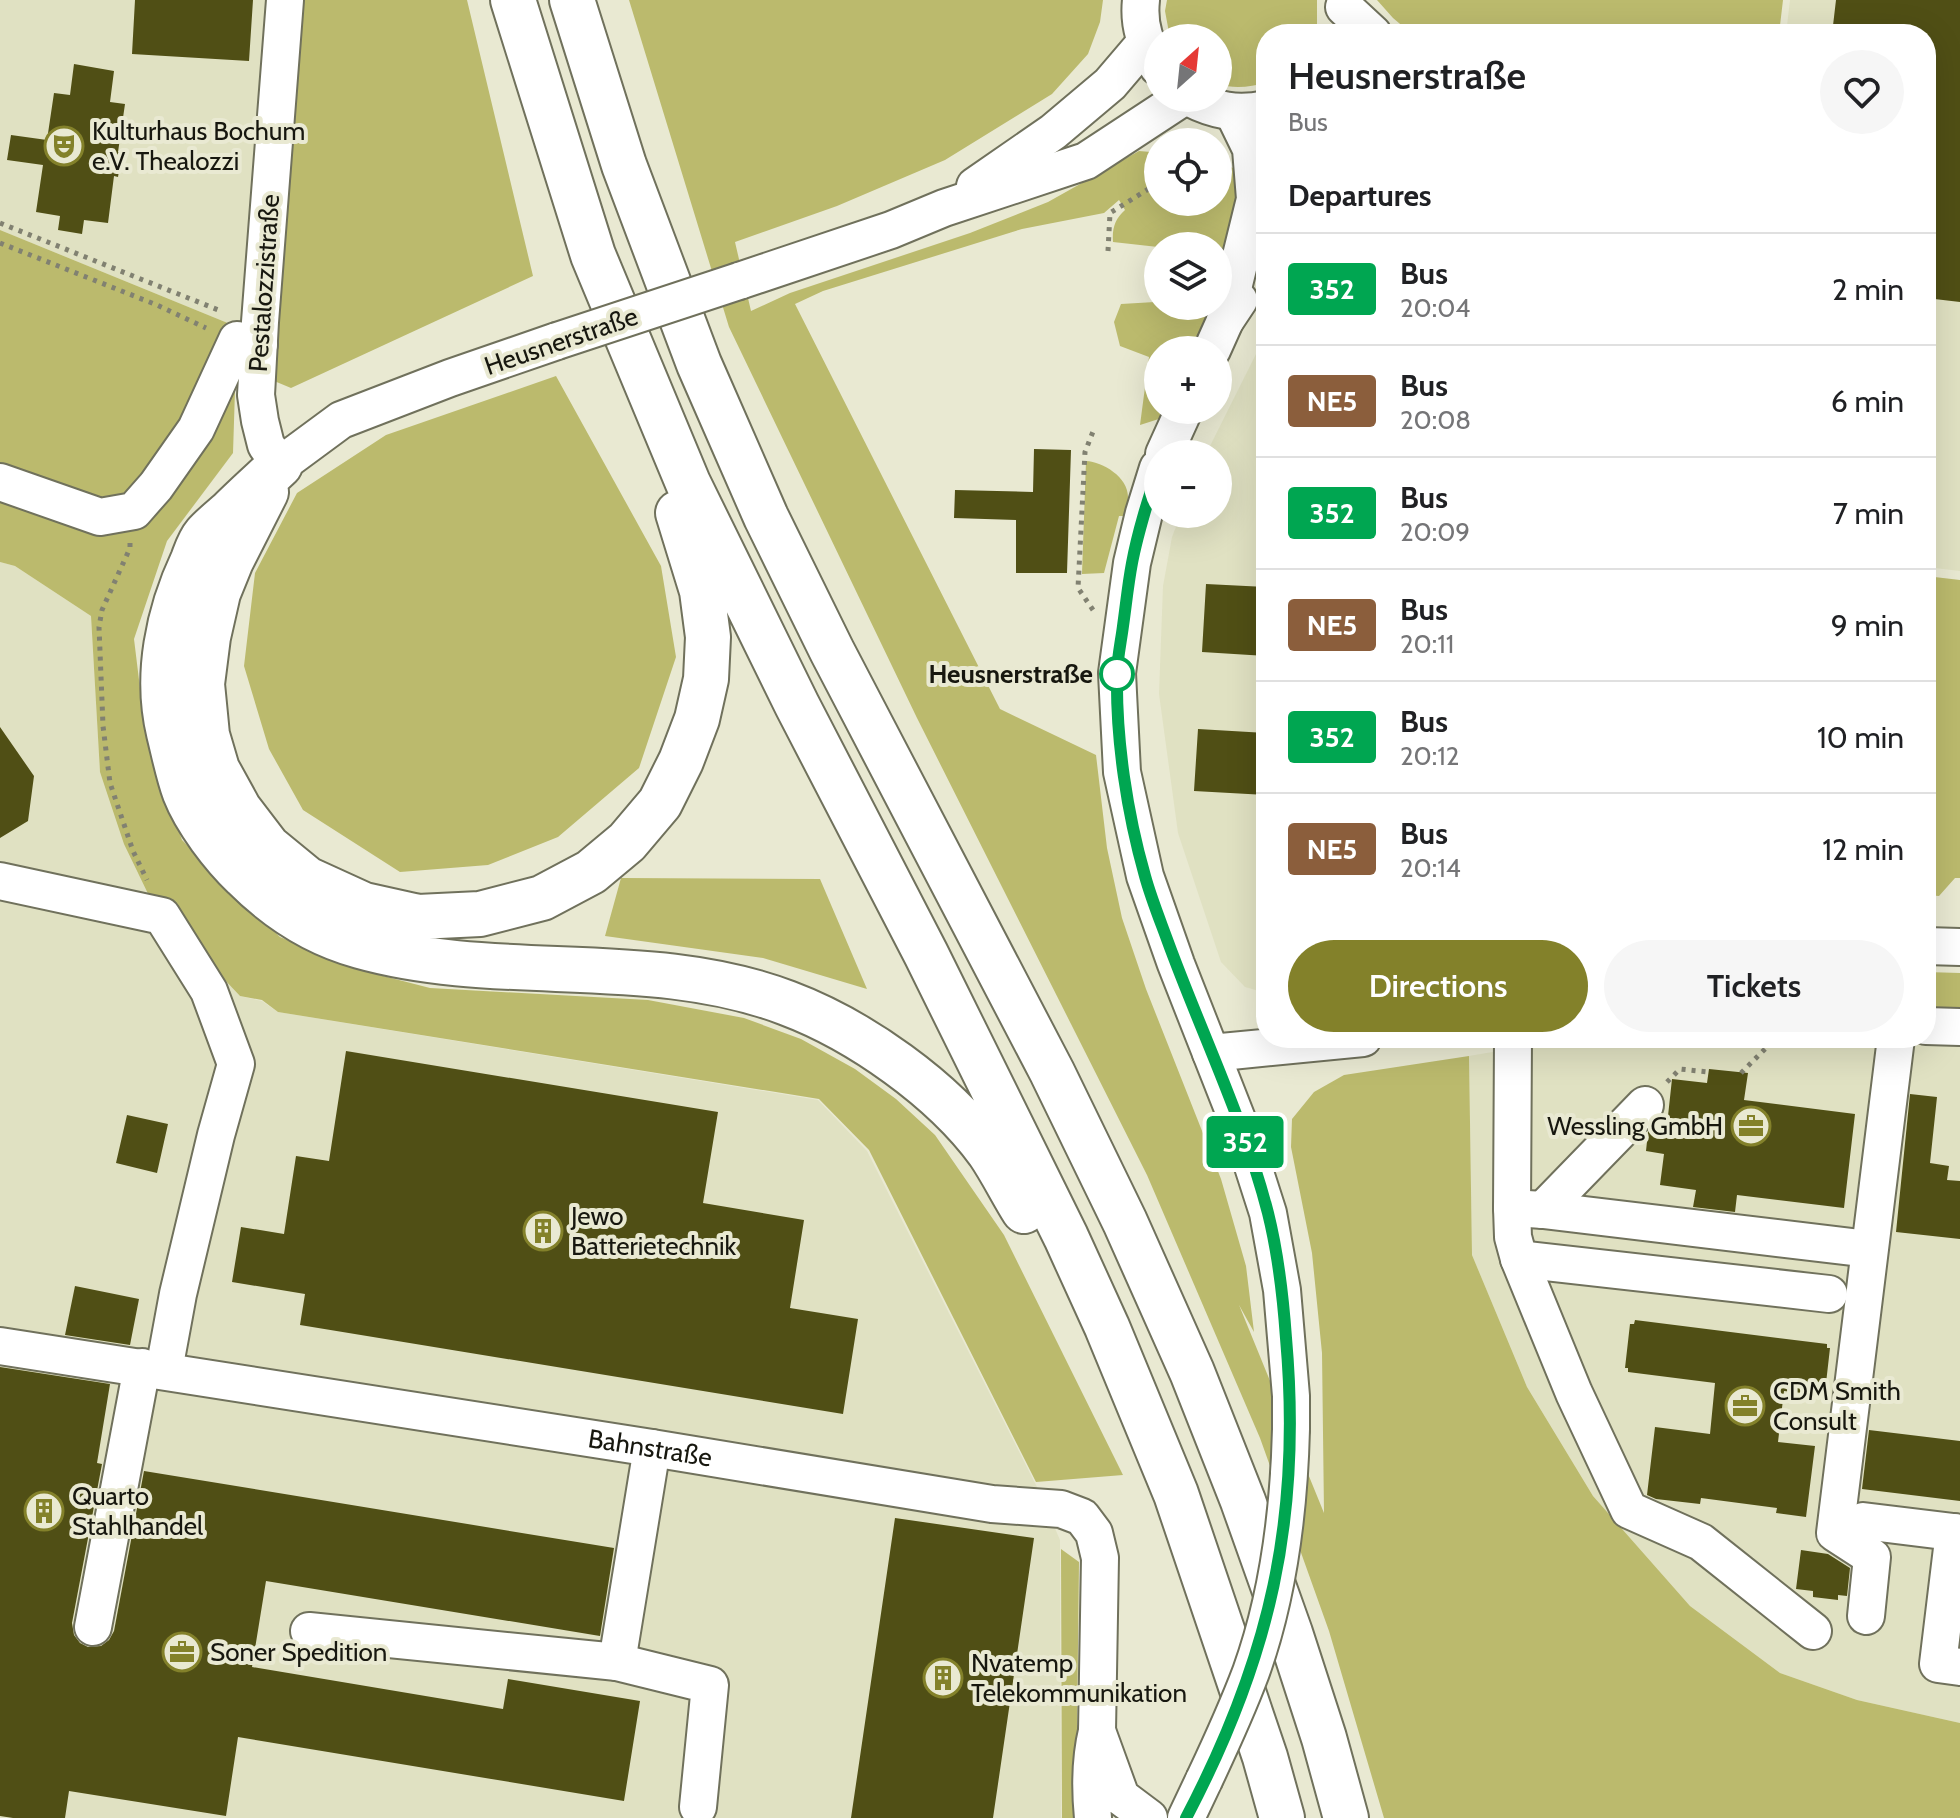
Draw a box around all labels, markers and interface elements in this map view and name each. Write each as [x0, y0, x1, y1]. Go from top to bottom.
north arrow [1144, 24, 1232, 112]
map controls [1144, 24, 1232, 528]
button: heart [1820, 50, 1904, 134]
text: Heusnerstraße [1288, 52, 1526, 99]
text: Bus [1288, 106, 1328, 138]
place label: Kulturhaus Bochum e.V. Thealozzi [92, 115, 305, 177]
theatre icon: Kulturhaus Bochum e.V. Thealozzi [43, 125, 85, 167]
button: locate [1144, 128, 1232, 216]
text: Departures [1288, 177, 1432, 214]
street label: Pestalozzistraße [242, 193, 286, 373]
button: layers [1144, 232, 1232, 320]
text: Bus [1400, 255, 1448, 292]
text: 2 min [1832, 271, 1904, 308]
text: 352 [1310, 272, 1354, 306]
text: 20:04 [1400, 292, 1470, 324]
street label: Heusnerstraße [480, 300, 642, 382]
button: + [1144, 336, 1232, 424]
text: Bus [1400, 367, 1448, 404]
text: 6 min [1831, 383, 1904, 420]
text: NE5 [1307, 384, 1357, 418]
text: 20:08 [1400, 404, 1471, 436]
button: − [1144, 440, 1232, 528]
text: Bus [1400, 479, 1448, 516]
text: 7 min [1833, 495, 1904, 532]
text: 352 [1310, 496, 1354, 530]
text: 20:09 [1400, 516, 1470, 548]
text: Bus [1400, 591, 1448, 628]
text: 9 min [1831, 607, 1904, 644]
text: NE5 [1307, 608, 1357, 642]
text: 20:11 [1400, 628, 1454, 660]
marker: Heusnerstraße [1100, 657, 1134, 691]
place label: Heusnerstraße [928, 658, 1093, 690]
text: Bus [1400, 703, 1448, 740]
text: 10 min [1817, 719, 1904, 756]
text: 352 [1310, 720, 1354, 754]
text: 20:12 [1400, 740, 1459, 772]
text: Bus [1400, 815, 1448, 852]
text: 12 min [1822, 831, 1904, 868]
text: NE5 [1307, 832, 1357, 866]
text: 20:14 [1400, 852, 1461, 884]
button: Directions [1288, 940, 1588, 1032]
button: Tickets [1604, 940, 1904, 1032]
office icon: Wessling GmbH [1730, 1105, 1772, 1147]
place label: Wessling GmbH [1547, 1110, 1723, 1142]
line badge: 352 [1199, 1116, 1291, 1168]
text: 352 [1223, 1125, 1267, 1159]
place label: Jewo Batterietechnik [570, 1200, 736, 1262]
building icon: Jewo Batterietechnik [522, 1210, 564, 1252]
place label: CDM Smith Consult [1773, 1375, 1901, 1437]
office icon: CDM Smith Consult [1724, 1385, 1766, 1427]
street label: Bahnstraße [586, 1422, 714, 1474]
place label: Quarto Stahlhandel [72, 1480, 203, 1542]
building icon: Quarto Stahlhandel [23, 1490, 65, 1532]
office icon: Soner Spedition [161, 1631, 203, 1673]
place label: Soner Spedition [210, 1636, 387, 1668]
place label: Nvatemp Telekommunikation [971, 1647, 1187, 1709]
building icon: Nvatemp Telekommunikation [922, 1657, 964, 1699]

